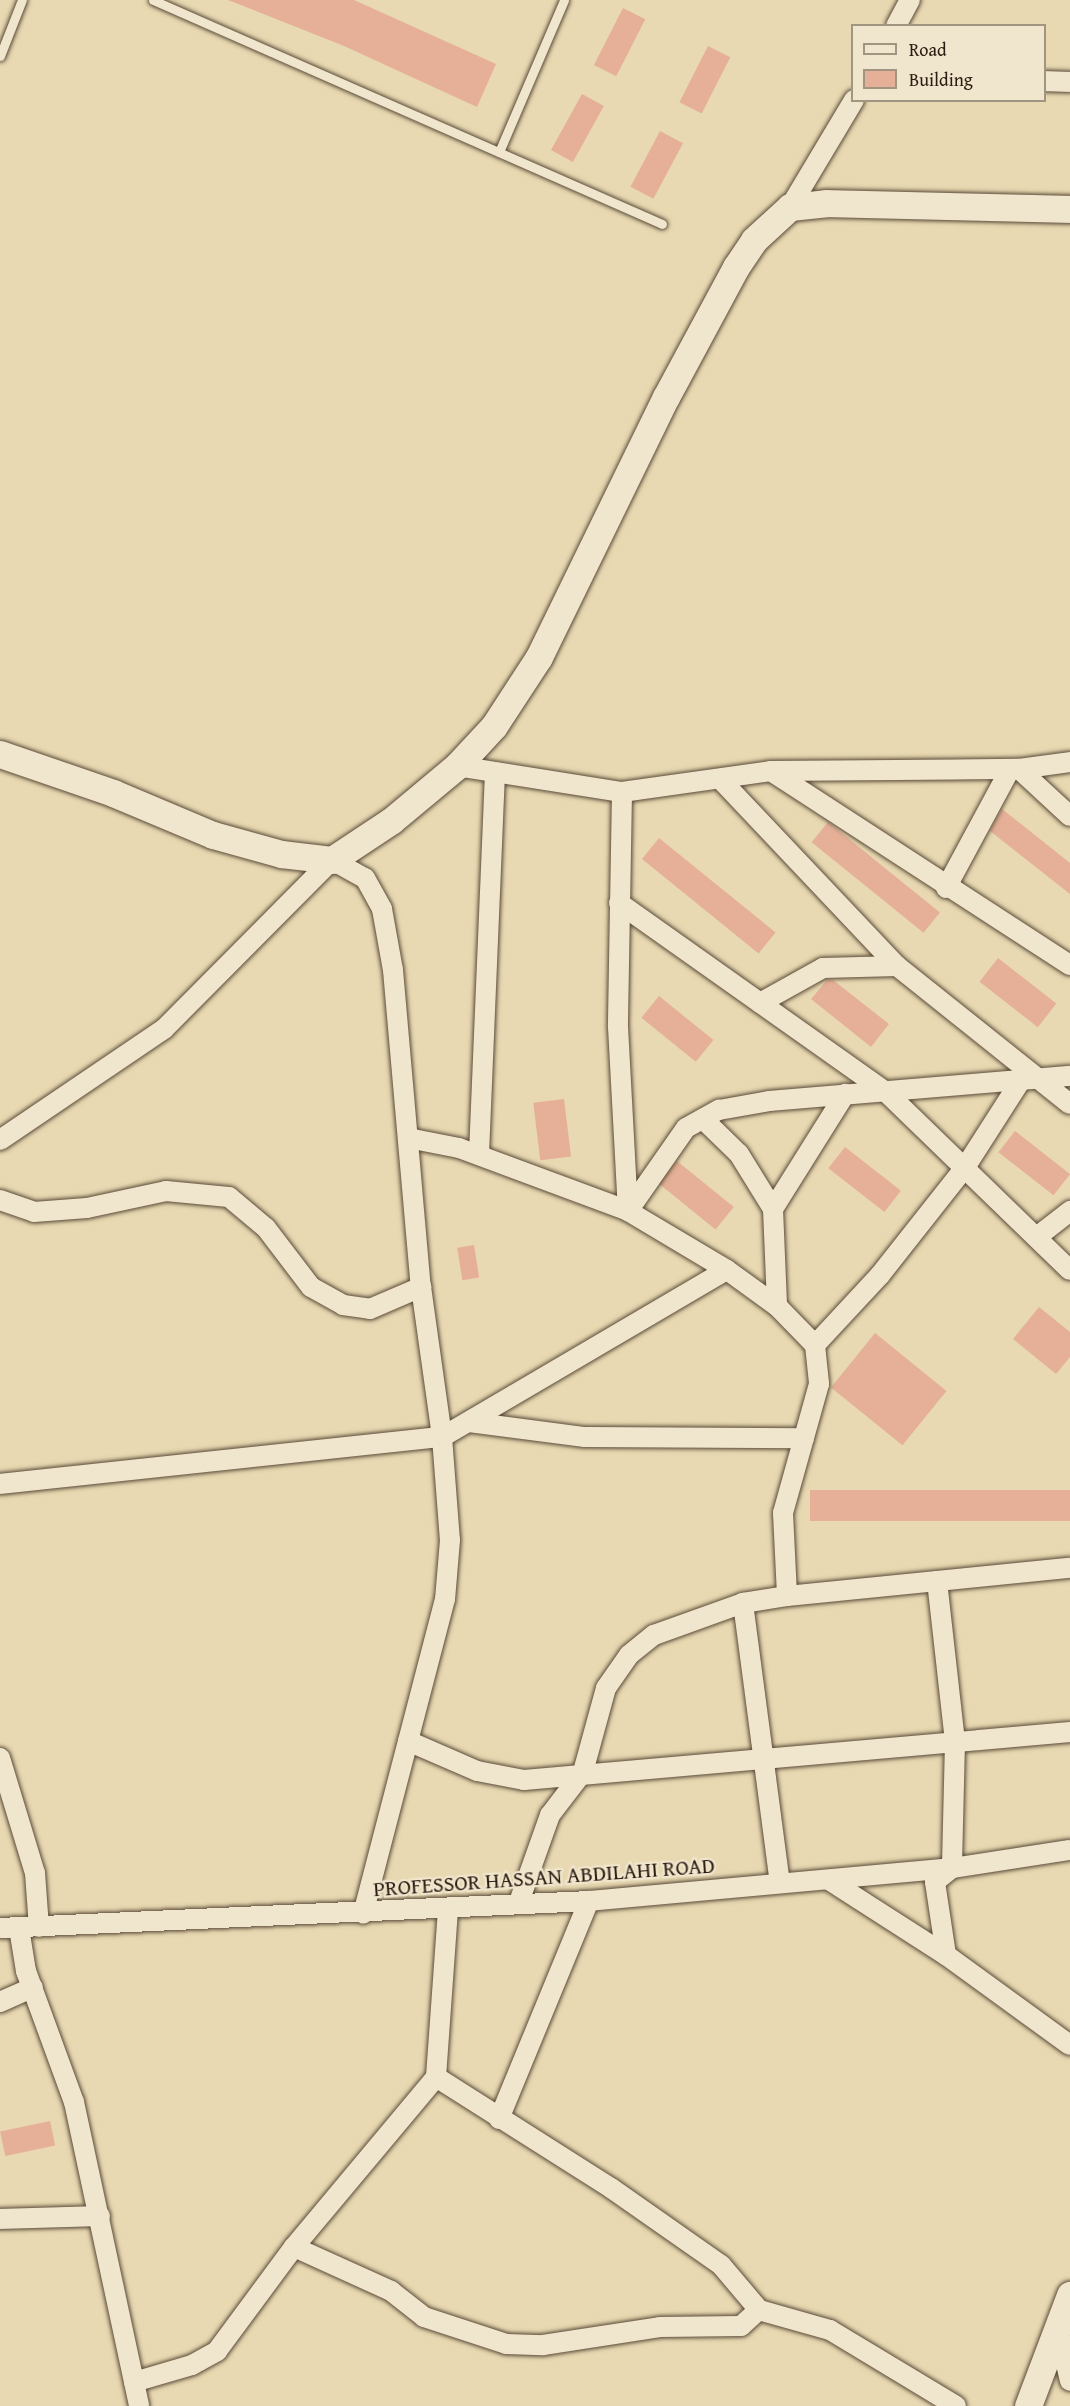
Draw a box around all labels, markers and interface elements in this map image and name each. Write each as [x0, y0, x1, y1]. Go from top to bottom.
legend [851, 24, 1046, 102]
text: Road [909, 36, 947, 63]
text: Building [909, 66, 973, 93]
street label: PROFESSOR HASSAN ABDILAHI ROAD [372, 1852, 716, 1902]

